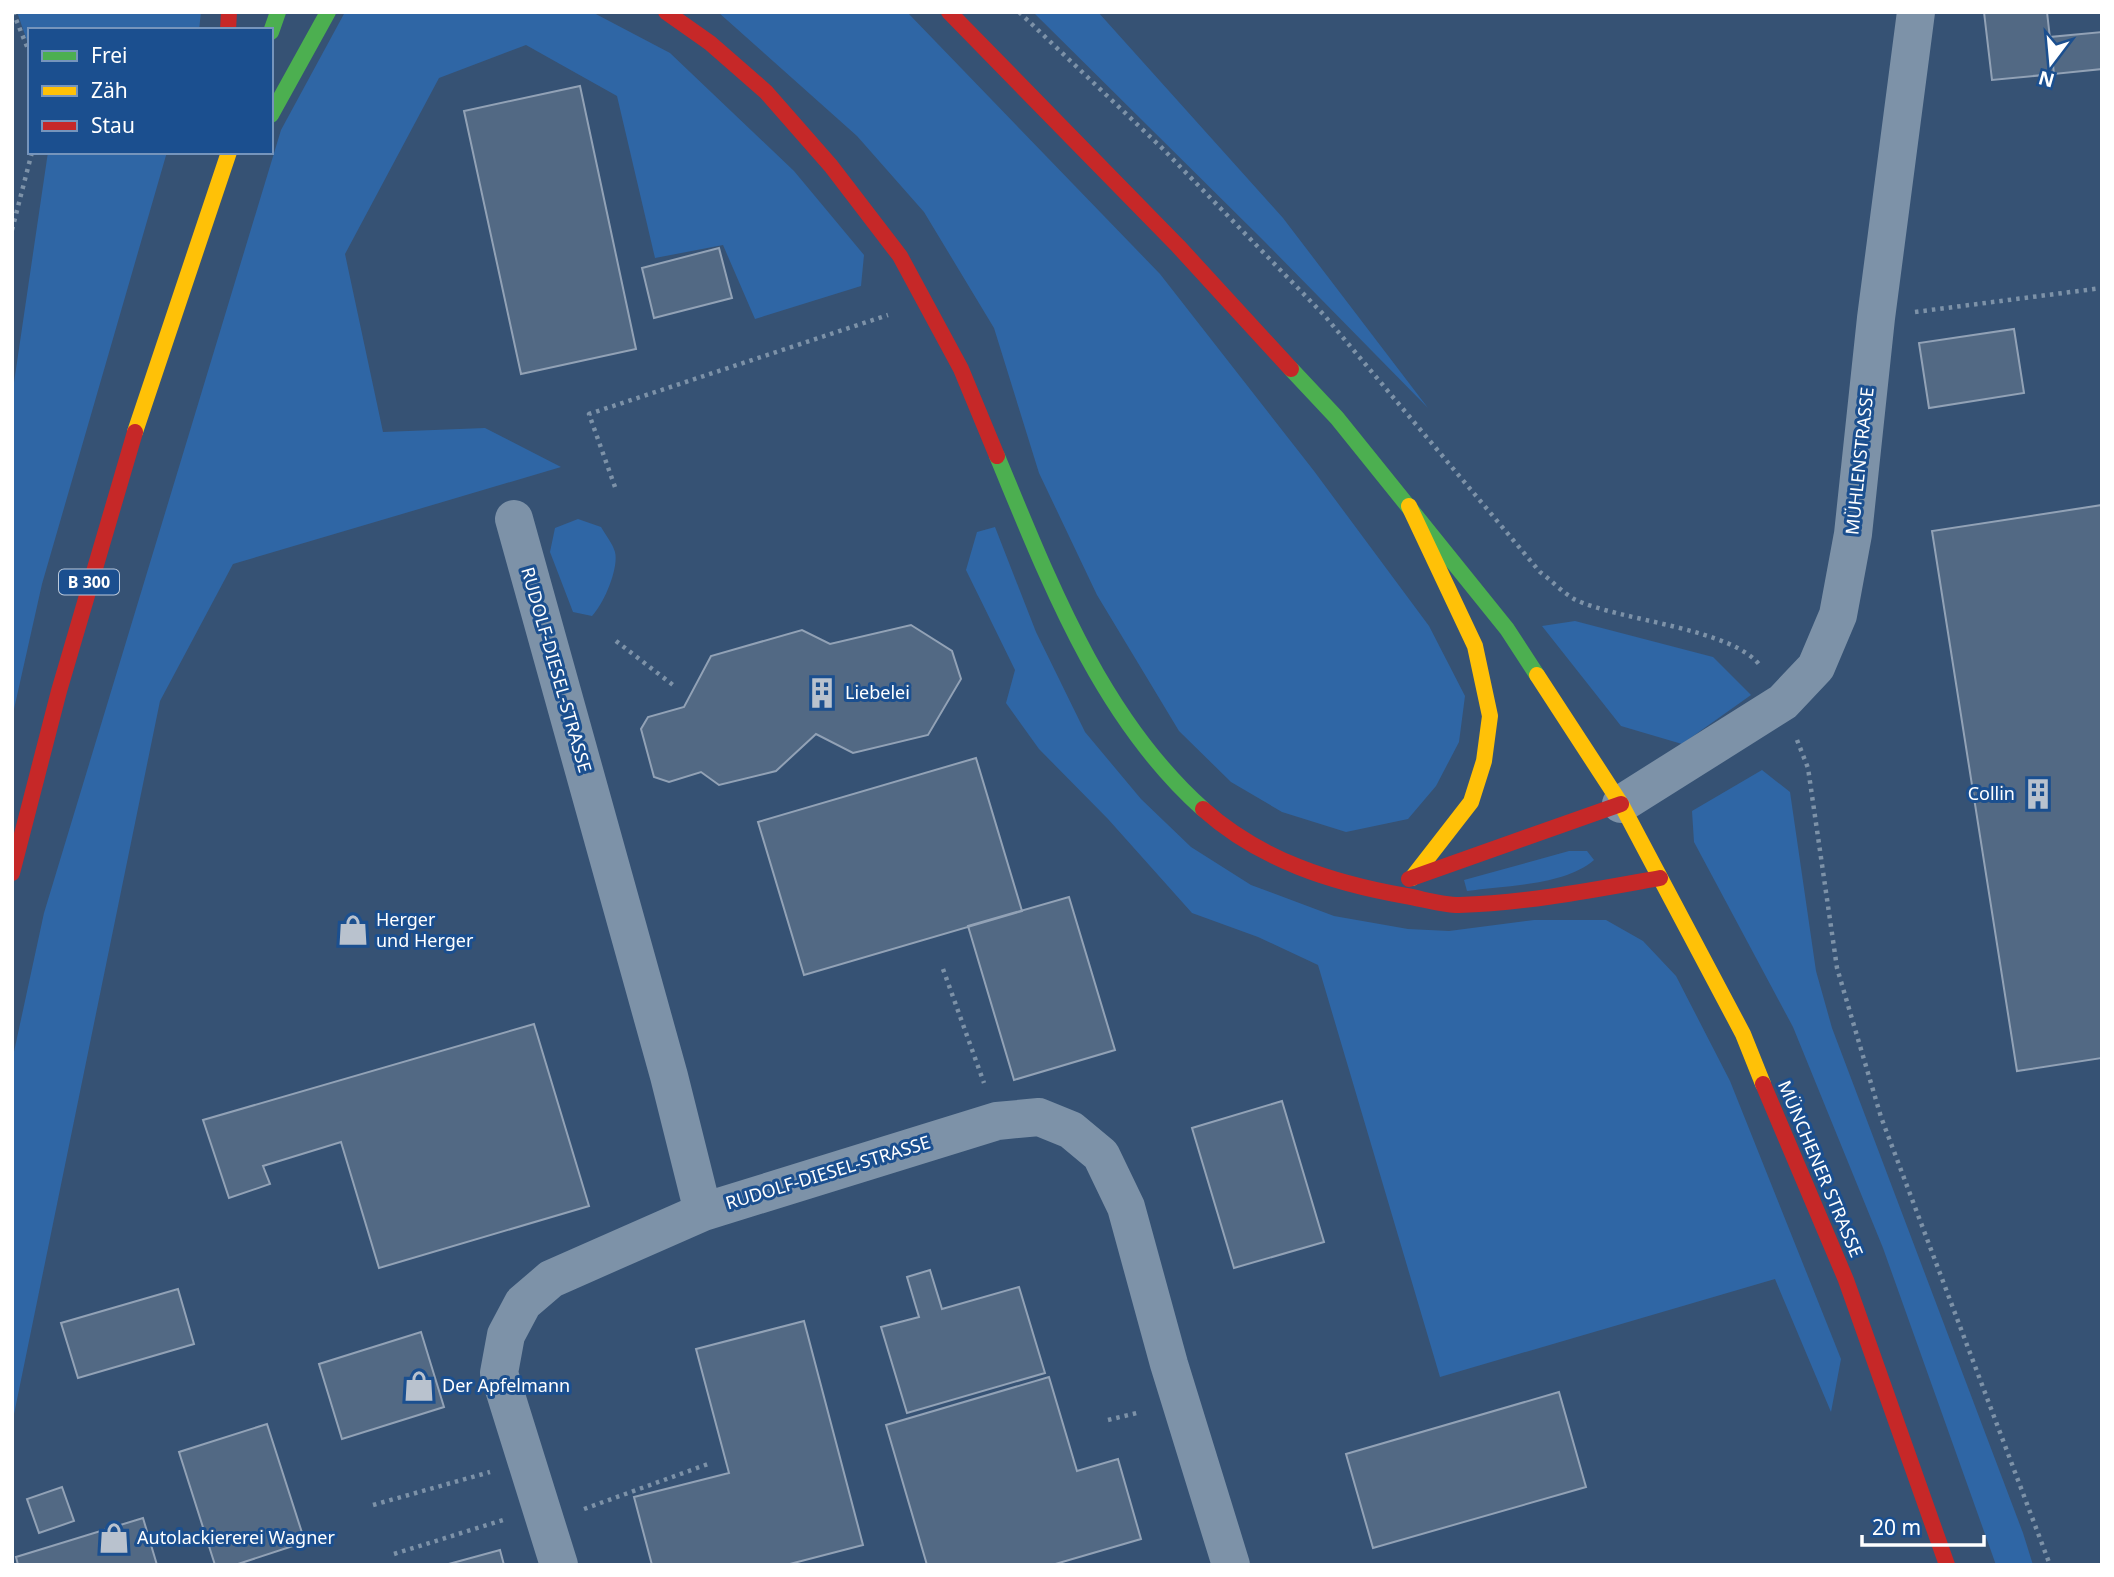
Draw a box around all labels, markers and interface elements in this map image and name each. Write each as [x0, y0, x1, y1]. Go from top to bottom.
legend [28, 28, 273, 154]
north arrow [2016, 28, 2086, 98]
text: Frei [91, 41, 127, 69]
text: N [2035, 65, 2057, 94]
text: Zäh [91, 76, 128, 104]
text: Stau [91, 111, 135, 139]
street label: MÜHLENSTRASSE [1839, 386, 1879, 536]
street label: RUDOLF-DIESEL-STRASSE [516, 564, 598, 775]
road number: B 300 [59, 569, 119, 594]
building icon: Liebelei [805, 676, 839, 710]
place label: Liebelei [845, 680, 910, 704]
building icon: Collin [2021, 777, 2055, 811]
place label: Collin [1968, 781, 2015, 805]
place label: Herger und Herger [376, 907, 474, 952]
shop icon: Herger und Herger [336, 913, 370, 947]
street label: MÜNCHENER STRASSE [1773, 1077, 1869, 1261]
street label: RUDOLF-DIESEL-STRASSE [722, 1129, 933, 1215]
shop icon: Der Apfelmann [402, 1369, 436, 1403]
place label: Der Apfelmann [442, 1373, 570, 1397]
scale bar [1862, 1504, 1984, 1548]
text: 20 m [1872, 1513, 1921, 1541]
shop icon: Autolackiererei Wagner [97, 1521, 131, 1555]
place label: Autolackiererei Wagner [137, 1525, 335, 1549]

